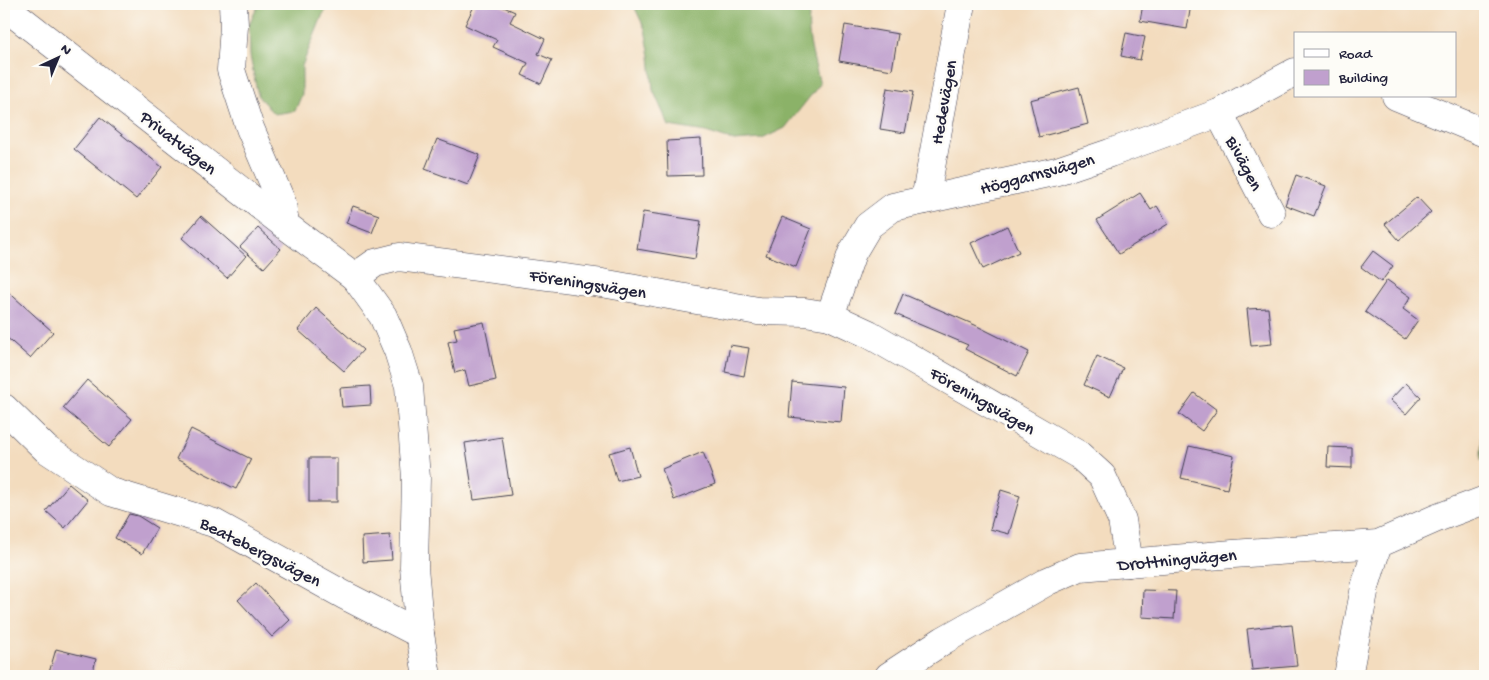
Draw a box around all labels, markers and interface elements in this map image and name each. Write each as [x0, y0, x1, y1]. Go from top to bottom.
north arrow [32, 32, 82, 82]
legend [1294, 32, 1456, 98]
text: N [56, 41, 74, 60]
text: Road [1339, 46, 1373, 64]
street label: Hedevägen [928, 58, 963, 146]
text: Building [1338, 70, 1388, 88]
street label: Privatvägen [134, 107, 220, 181]
street label: Bivägen [1219, 132, 1266, 196]
street label: Höggarnsvägen [978, 150, 1098, 201]
street label: Föreningsvägen [527, 266, 648, 305]
street label: Föreningsvägen [924, 363, 1039, 441]
street label: Beatebergsvägen [195, 513, 324, 593]
street label: Drottningvägen [1116, 546, 1238, 577]

